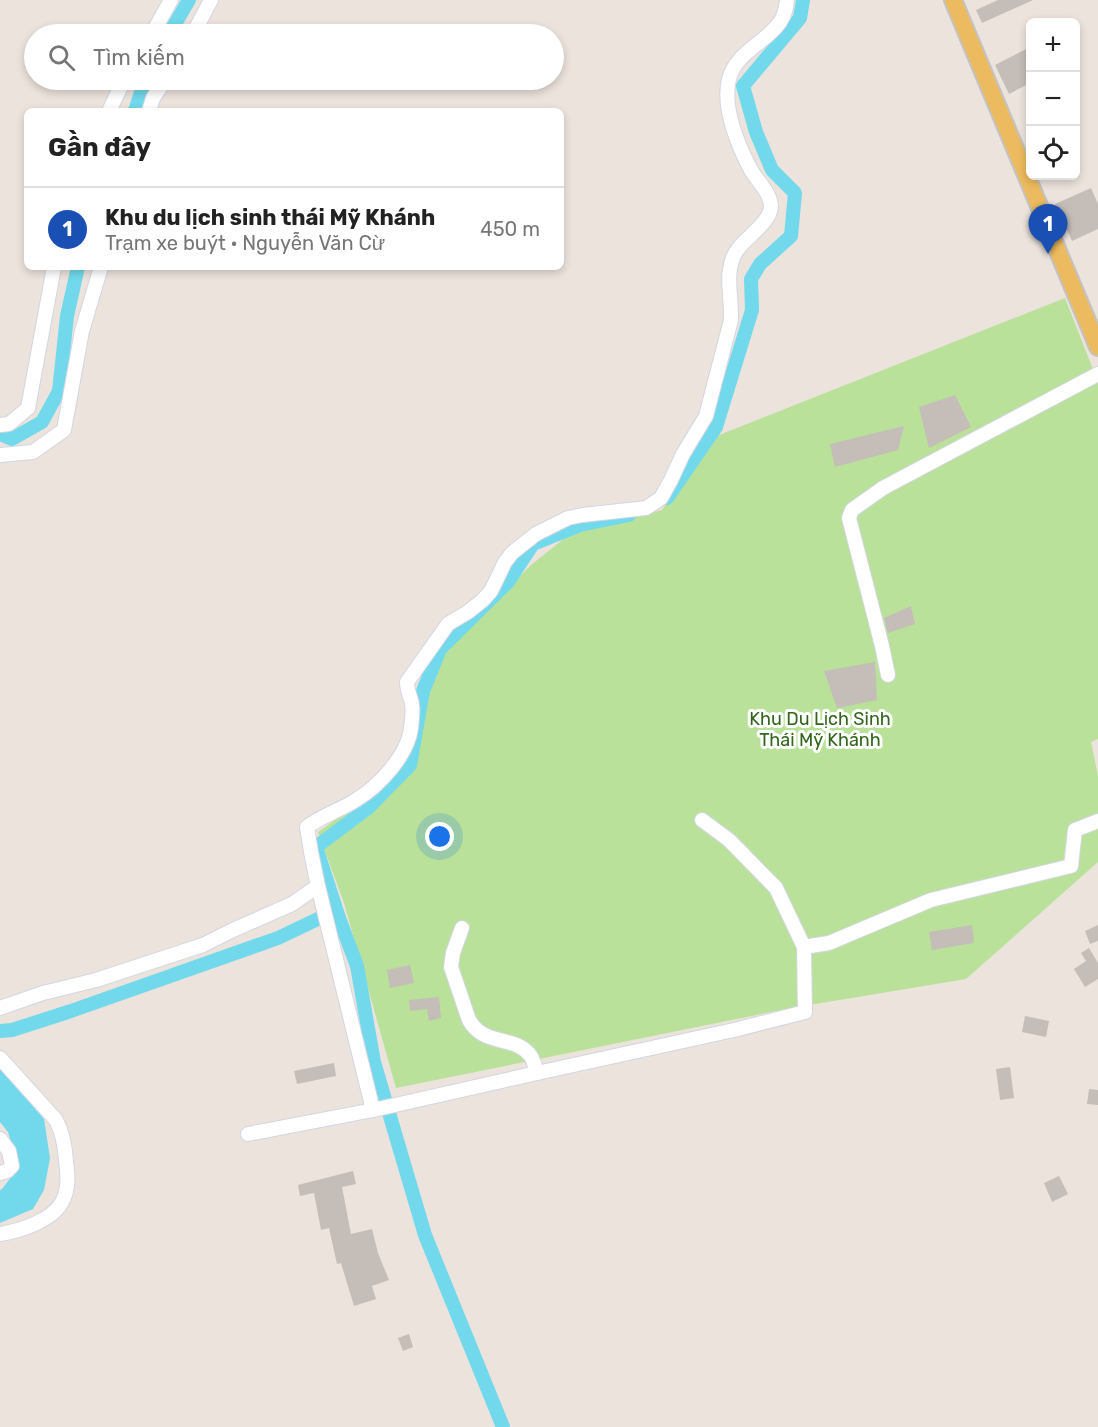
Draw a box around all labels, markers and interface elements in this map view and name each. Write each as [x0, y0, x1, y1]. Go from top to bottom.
map controls [1026, 18, 1080, 180]
button: + [1026, 18, 1080, 72]
search box [24, 24, 564, 90]
icon: search [45, 41, 78, 74]
text: Tìm kiếm [93, 44, 185, 71]
button: − [1026, 72, 1080, 126]
button: locate [1026, 126, 1080, 180]
text: Gần đây [48, 132, 151, 163]
text: Khu du lịch sinh thái Mỹ Khánh [105, 204, 435, 231]
pin: 1 [1028, 204, 1068, 254]
text: 1 [63, 217, 72, 241]
text: 450 m [480, 217, 540, 241]
text: Trạm xe buýt · Nguyễn Văn Cừ [105, 231, 385, 255]
park label: Khu Du Lịch Sinh Thái Mỹ Khánh [749, 708, 891, 751]
your location [425, 822, 454, 851]

